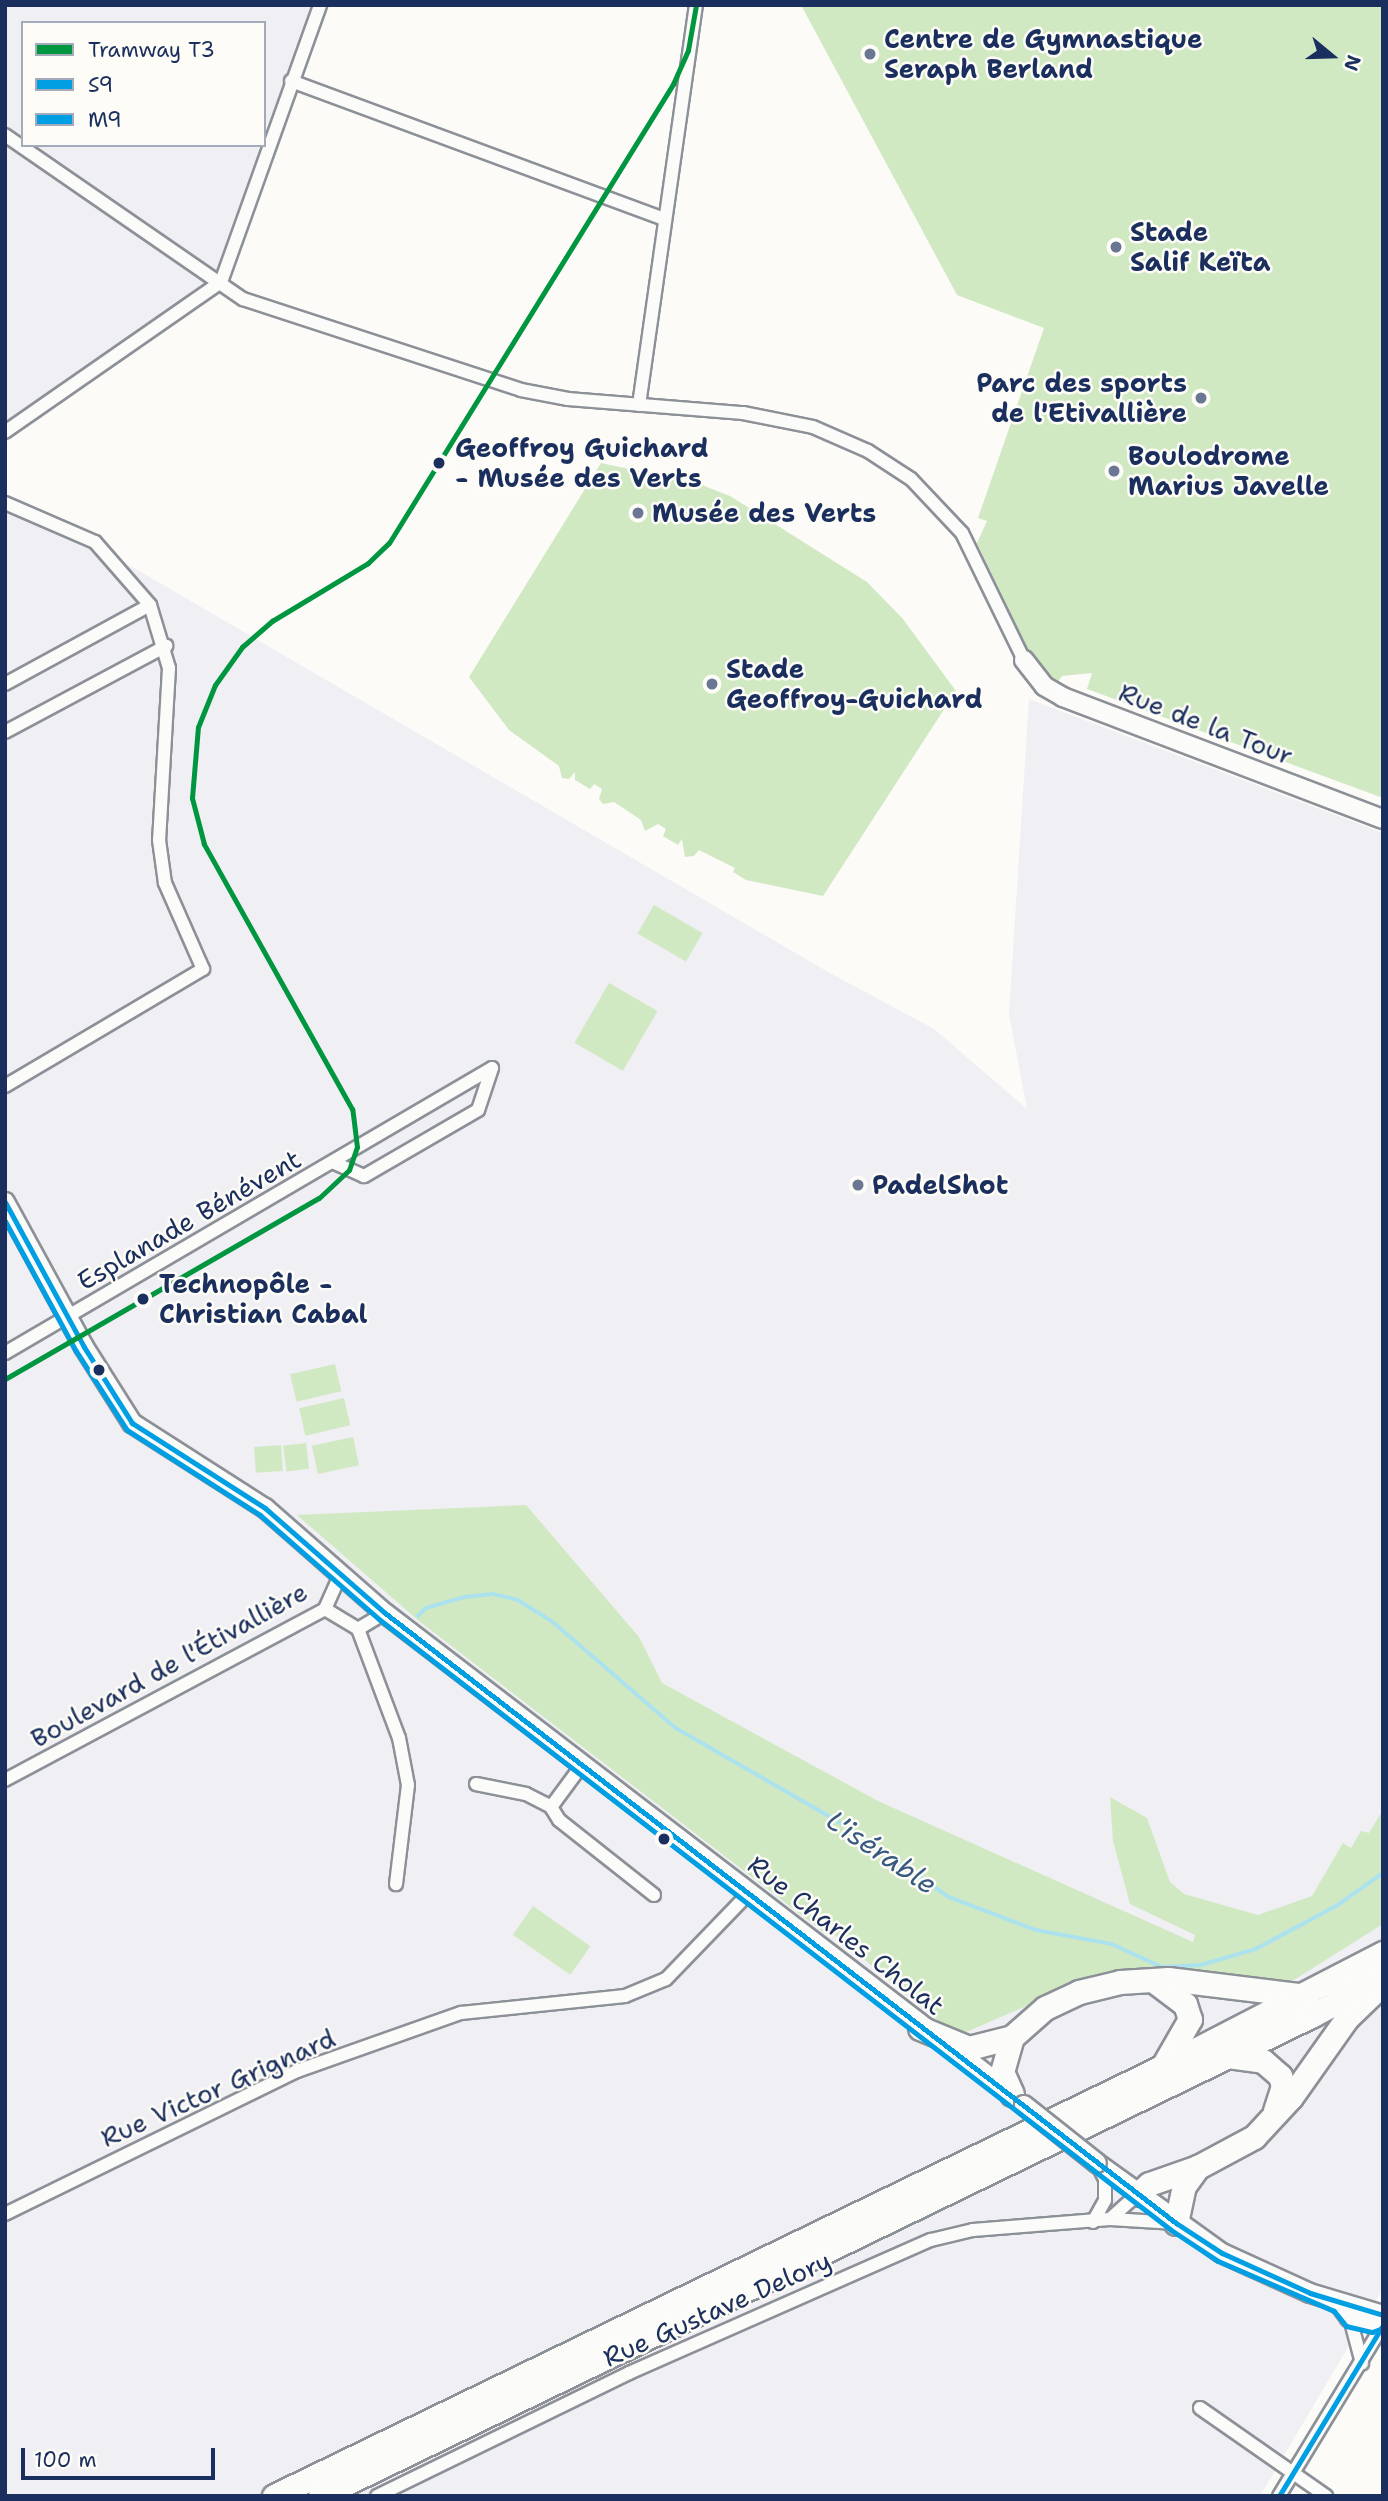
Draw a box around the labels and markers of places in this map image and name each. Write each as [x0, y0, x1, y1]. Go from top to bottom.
place label: Centre de Gymnastique Seraph Berland [884, 23, 1202, 84]
marker: Centre de Gymnastique Seraph Berland [862, 46, 878, 62]
place label: Stade Salif Keïta [1130, 216, 1271, 278]
marker: Stade Salif Keïta [1108, 239, 1124, 255]
place label: Parc des sports de l'Etivallière [976, 367, 1187, 428]
marker: Parc des sports de l'Etivallière [1193, 390, 1209, 406]
place label: Geoffroy Guichard - Musée des Verts [455, 432, 709, 494]
place label: Boulodrome Marius Javelle [1128, 440, 1329, 502]
marker: Geoffroy Guichard - Musée des Verts [429, 453, 449, 473]
marker: Boulodrome Marius Javelle [1106, 463, 1122, 479]
place label: Musée des Verts [652, 497, 876, 529]
marker: Musée des Verts [630, 505, 646, 521]
place label: Stade Geoffroy-Guichard [726, 653, 983, 714]
marker: Stade Geoffroy-Guichard [704, 676, 720, 692]
place label: PadelShot [872, 1169, 1008, 1201]
marker: PadelShot [850, 1177, 866, 1193]
place label: Technopôle - Christian Cabal [159, 1268, 368, 1330]
marker: Technopôle - Christian Cabal [133, 1289, 153, 1309]
unlabelled marker [92, 1363, 106, 1377]
unlabelled marker [657, 1832, 671, 1846]

